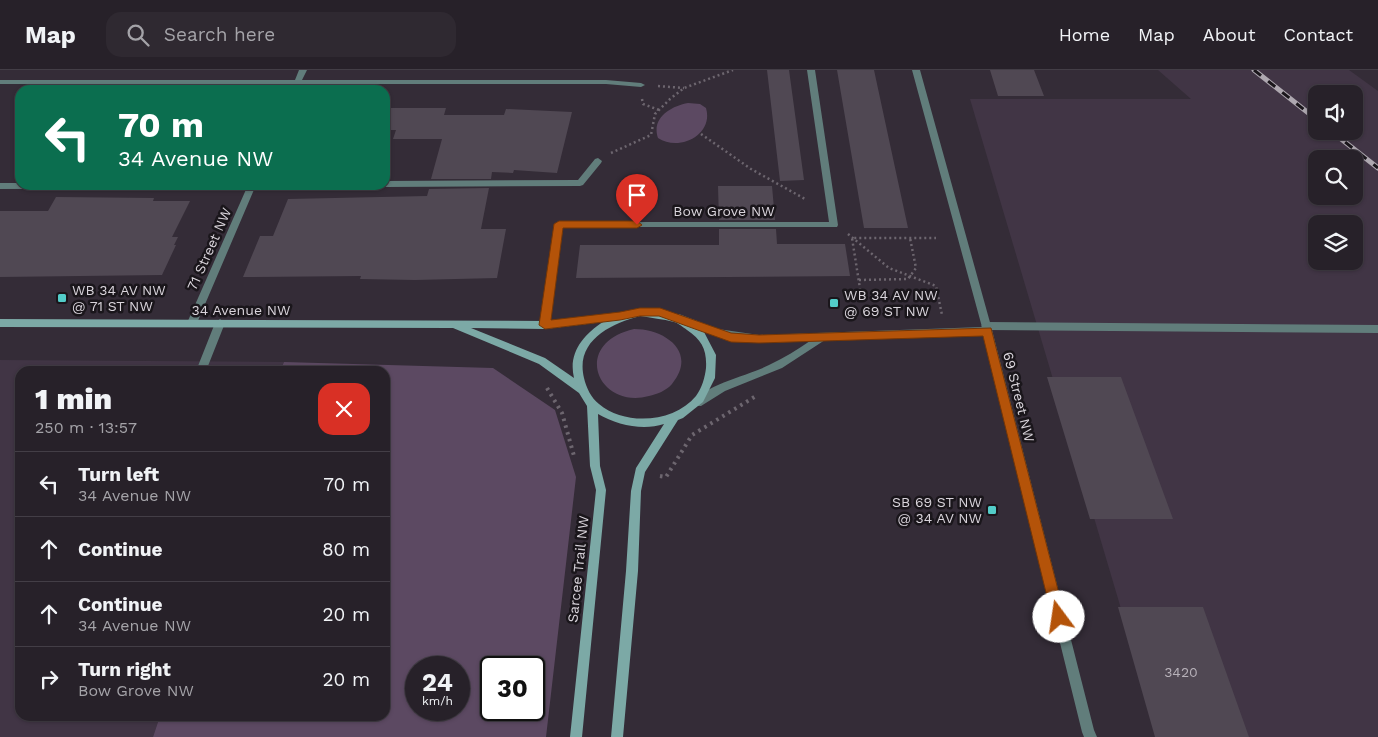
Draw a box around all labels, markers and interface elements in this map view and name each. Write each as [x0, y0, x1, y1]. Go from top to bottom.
search box [106, 12, 456, 57]
text: Map [25, 21, 76, 49]
icon: search [124, 21, 152, 49]
text: Search here [164, 23, 275, 46]
text: Home [1059, 24, 1110, 45]
text: Map [1138, 24, 1175, 45]
text: About [1203, 24, 1255, 45]
text: Contact [1283, 24, 1353, 45]
map controls [1308, 85, 1363, 270]
button: sound [1308, 85, 1363, 140]
text: 70 m [118, 104, 204, 146]
icon: left [35, 105, 100, 170]
text: 34 Avenue NW [118, 146, 274, 171]
button: search [1308, 150, 1363, 205]
pin [616, 174, 658, 225]
icon: arrive [623, 181, 651, 209]
street label: Bow Grove NW [673, 203, 775, 219]
street label: 71 Street NW [184, 205, 234, 293]
button: layers [1308, 215, 1363, 270]
place label: WB 34 AV NW @ 71 ST NW [72, 282, 166, 314]
place label: WB 34 AV NW @ 69 ST NW [844, 287, 938, 319]
marker: WB 34 AV NW @ 71 ST NW [56, 292, 68, 304]
marker: WB 34 AV NW @ 69 ST NW [828, 297, 840, 309]
street label: 34 Avenue NW [192, 302, 290, 318]
street label: 69 Street NW [1000, 350, 1038, 444]
text: 1 min [35, 381, 112, 416]
button: close [318, 383, 370, 435]
text: 250 m · 13:57 [35, 418, 137, 437]
text: Turn left [78, 463, 159, 486]
icon: left [35, 470, 63, 498]
text: 70 m [323, 473, 370, 496]
text: 34 Avenue NW [78, 486, 191, 505]
place label: SB 69 ST NW @ 34 AV NW [892, 494, 982, 526]
marker: SB 69 ST NW @ 34 AV NW [986, 504, 998, 516]
street label: Sarcee Trail NW [564, 515, 592, 623]
icon: ahead [35, 535, 63, 563]
text: Continue [78, 538, 162, 561]
text: 80 m [322, 538, 370, 561]
position arrow [1032, 590, 1084, 642]
text: Continue [78, 593, 162, 616]
icon: ahead [35, 600, 63, 628]
text: 20 m [323, 603, 370, 626]
text: 34 Avenue NW [78, 616, 191, 635]
speed limit sign: 30 [480, 656, 545, 721]
text: Turn right [78, 658, 171, 681]
house number: 3420 [1164, 664, 1198, 680]
icon: right [35, 665, 63, 693]
text: 20 m [323, 668, 370, 691]
text: 24 [422, 668, 453, 697]
text: Bow Grove NW [78, 681, 194, 700]
text: km/h [422, 694, 453, 708]

